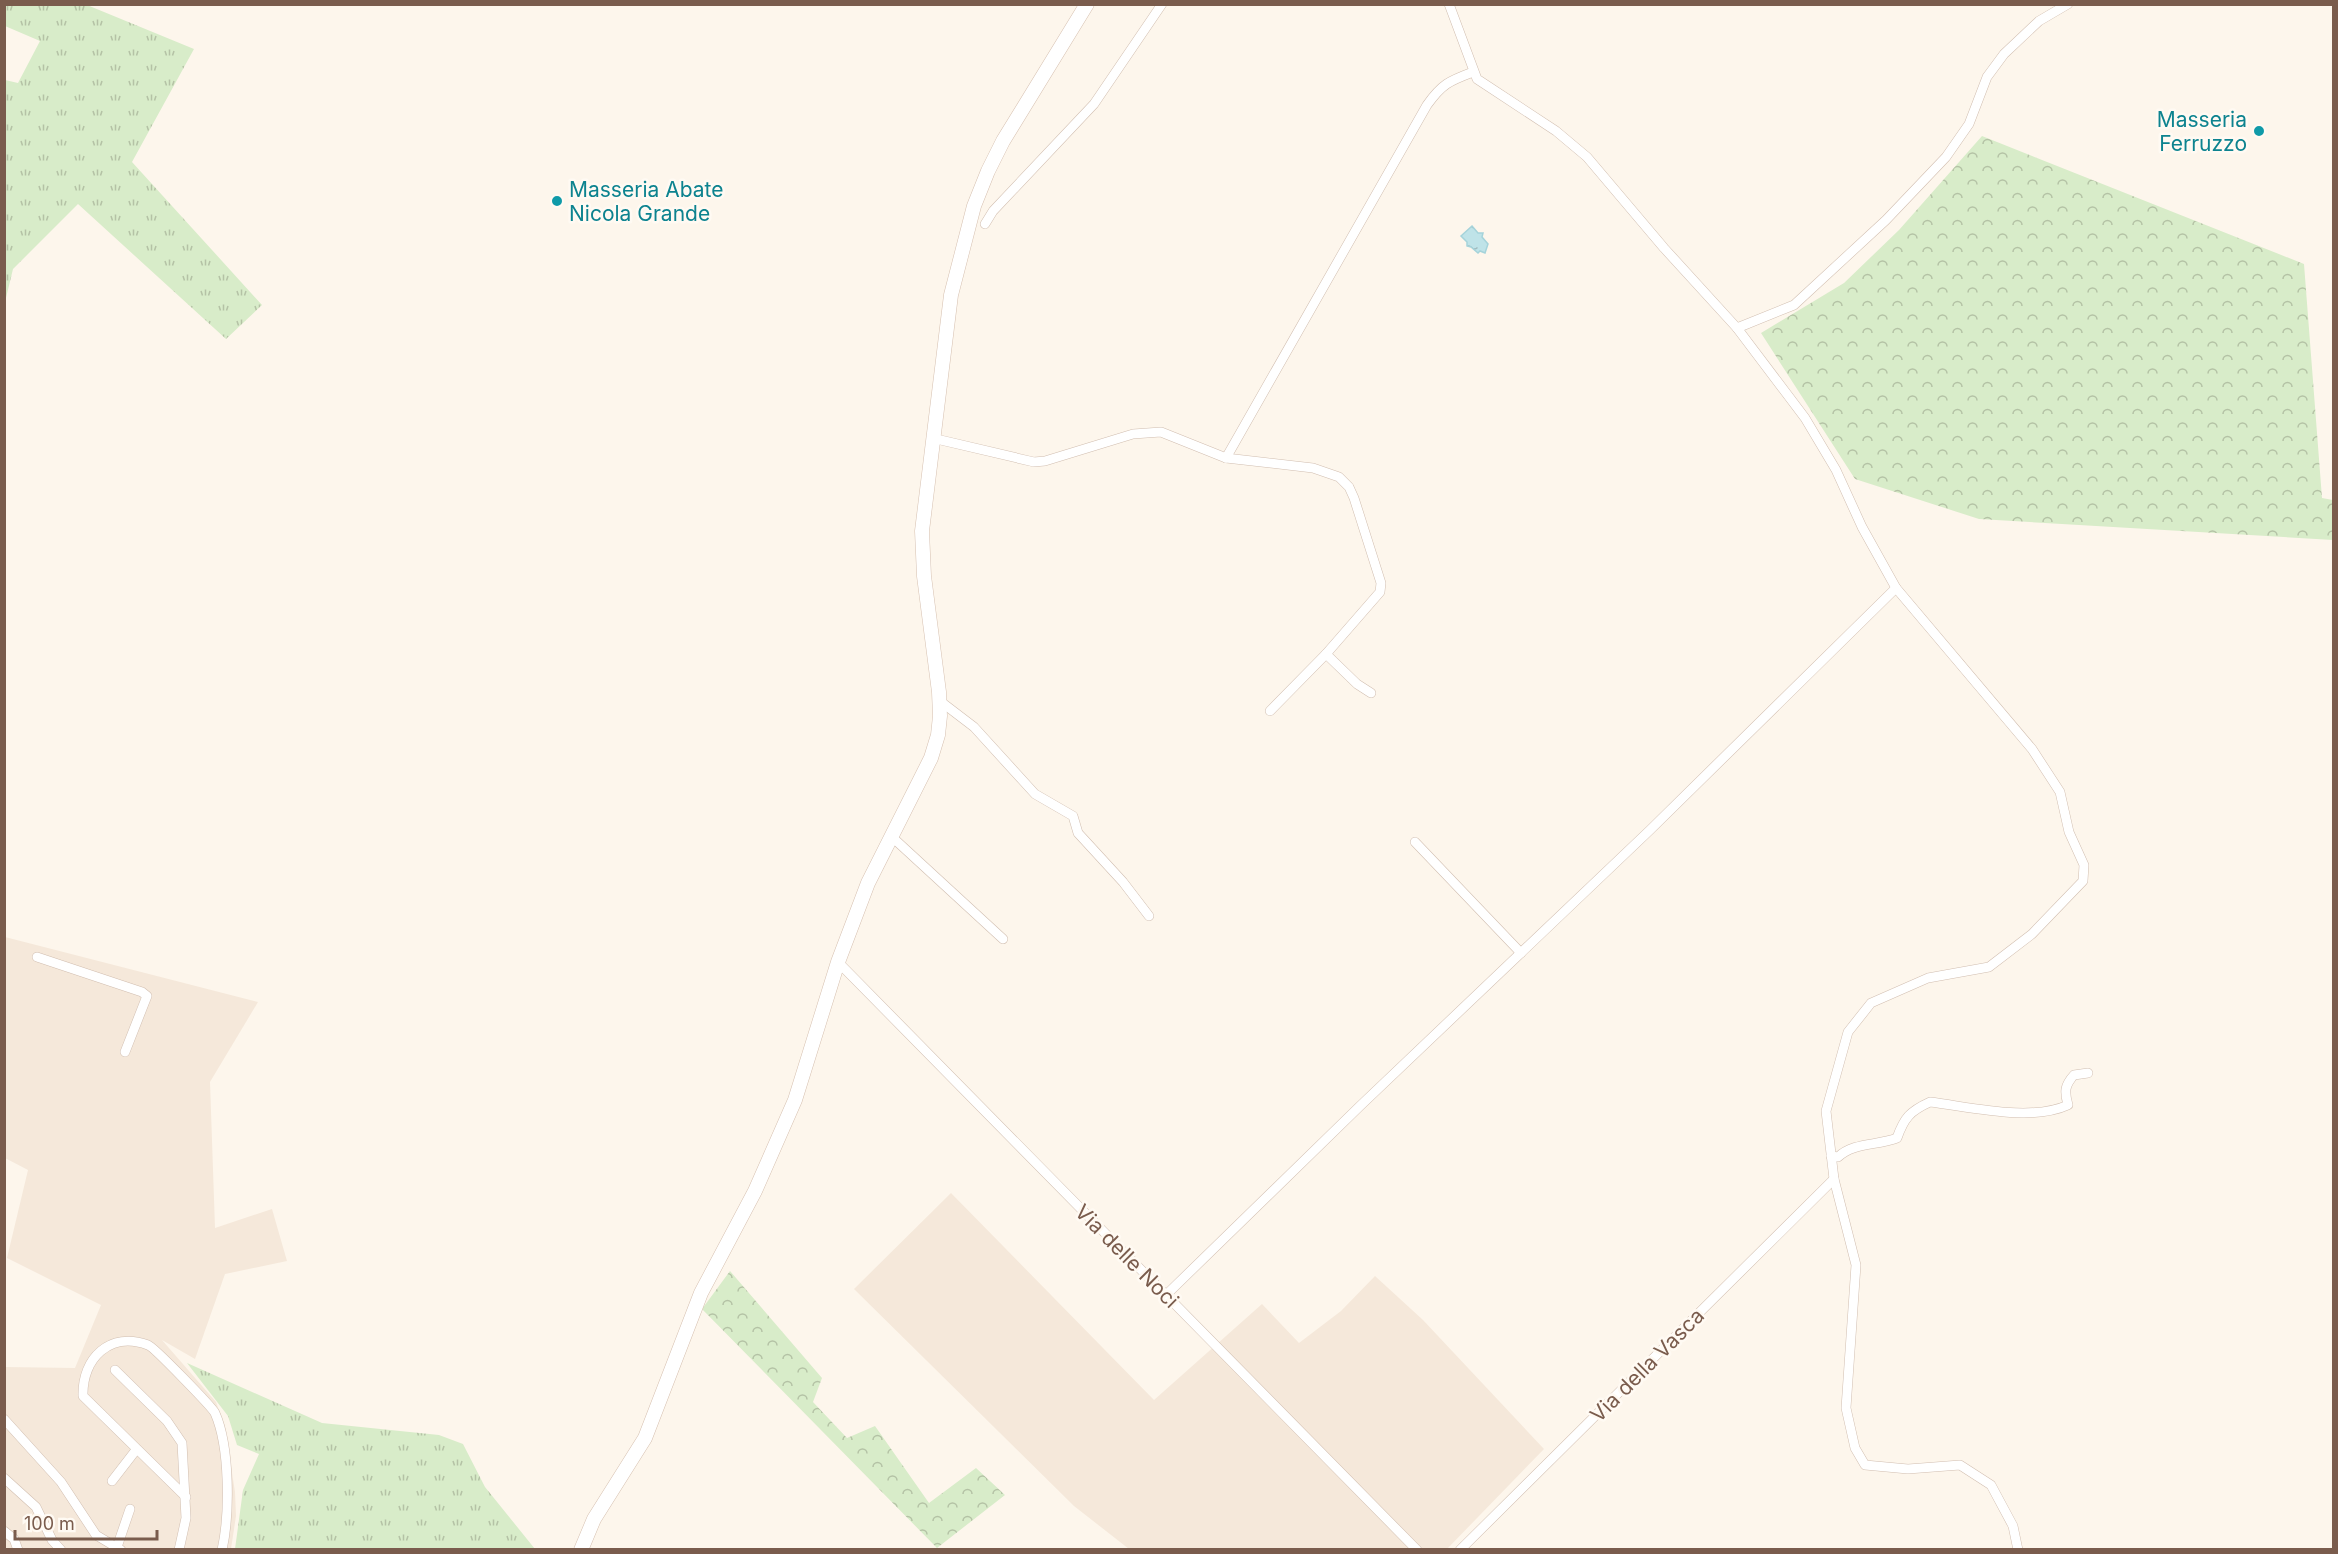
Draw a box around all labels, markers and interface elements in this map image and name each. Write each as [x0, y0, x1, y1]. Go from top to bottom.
place label: Masseria Ferruzzo [2157, 107, 2247, 156]
marker: Masseria Ferruzzo [2252, 124, 2266, 138]
place label: Masseria Abate Nicola Grande [569, 177, 723, 226]
marker: Masseria Abate Nicola Grande [550, 194, 564, 208]
street label: Via delle Noci [1070, 1199, 1184, 1313]
street label: Via della Vasca [1585, 1303, 1709, 1427]
scale bar [15, 1503, 158, 1541]
text: 100 m [24, 1513, 75, 1534]

